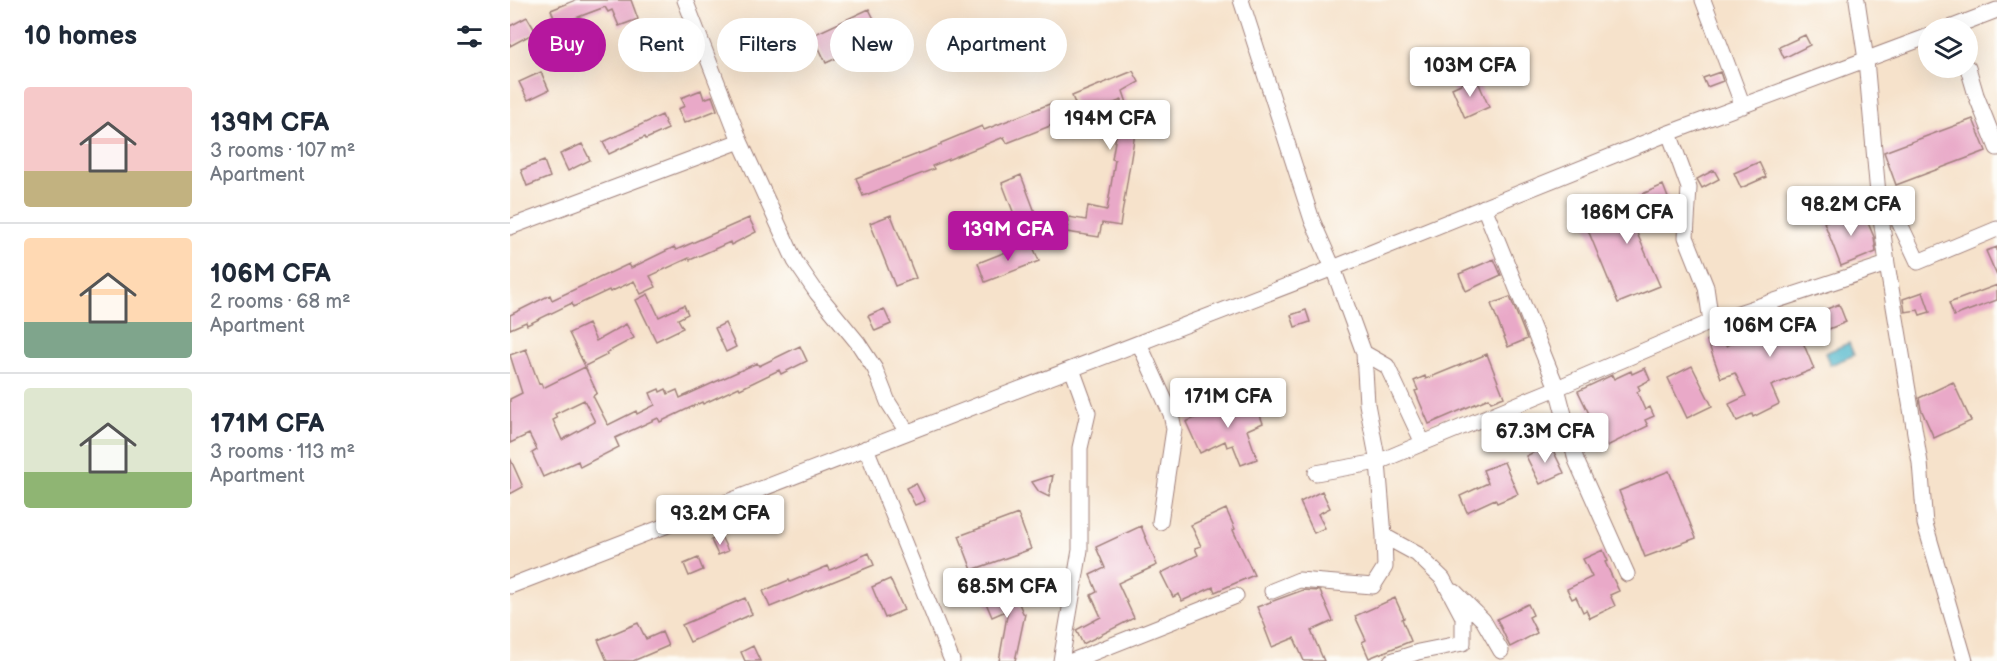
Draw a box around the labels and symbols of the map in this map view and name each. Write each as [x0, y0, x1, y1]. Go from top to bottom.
pin: 103M CFA [1408, 47, 1532, 98]
pin: 194M CFA [1048, 100, 1172, 151]
pin: 98.2M CFA [1782, 186, 1920, 237]
pin: 186M CFA [1565, 194, 1689, 245]
pin: 139M CFA [946, 211, 1070, 262]
pin: 106M CFA [1708, 307, 1832, 358]
pin: 171M CFA [1166, 378, 1290, 429]
pin: 67.3M CFA [1476, 413, 1614, 464]
pin: 93.2M CFA [651, 495, 789, 546]
pin: 68.5M CFA [938, 568, 1076, 619]

